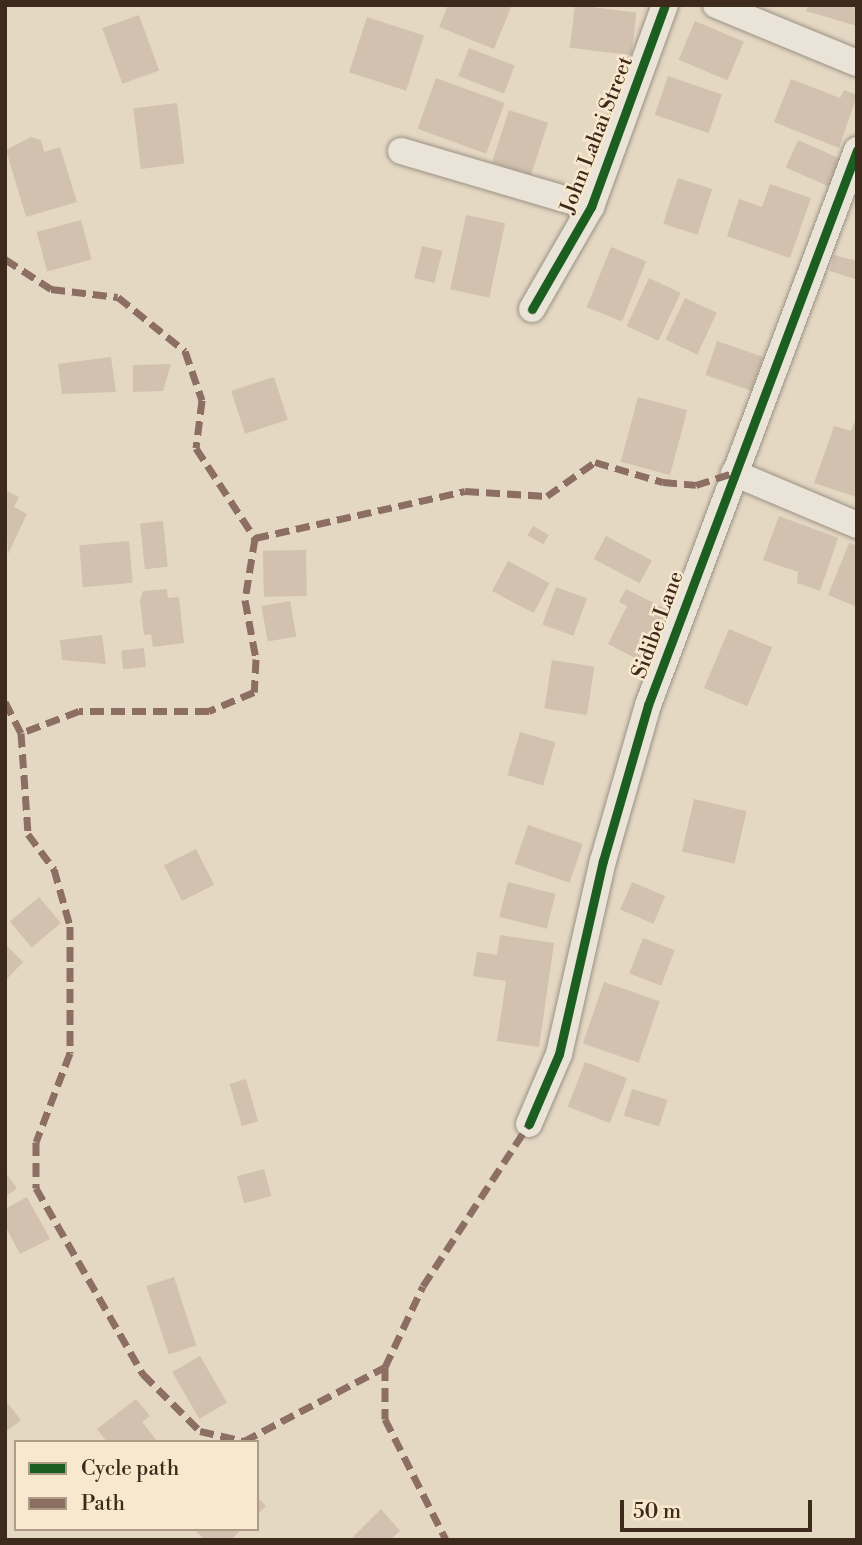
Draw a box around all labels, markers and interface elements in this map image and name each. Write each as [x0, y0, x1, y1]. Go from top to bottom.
street label: John Lahai Street [555, 53, 639, 217]
street label: Sidibe Lane [627, 568, 689, 682]
legend [14, 1440, 259, 1531]
text: Cycle path [81, 1456, 179, 1482]
scale bar [624, 1486, 816, 1530]
text: Path [81, 1491, 125, 1517]
text: 50 m [633, 1499, 681, 1525]

